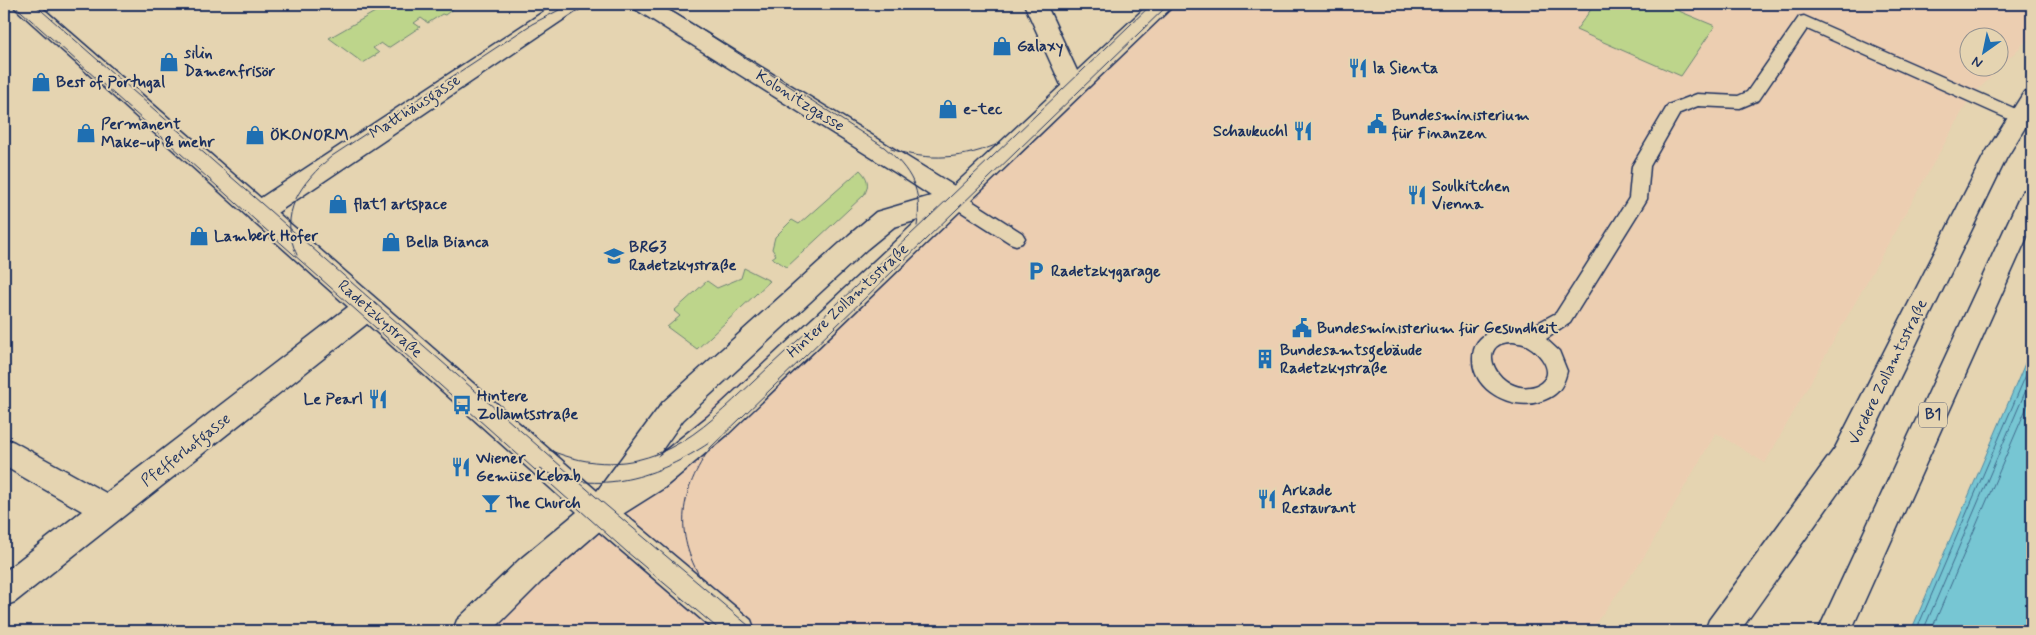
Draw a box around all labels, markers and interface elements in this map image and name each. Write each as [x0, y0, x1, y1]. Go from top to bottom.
north arrow [1958, 28, 2008, 78]
shop icon: Galaxy [991, 35, 1013, 57]
place label: Galaxy [1017, 36, 1064, 57]
place label: silin Damenfrisör [183, 43, 276, 82]
shop icon: silin Damenfrisör [158, 51, 180, 73]
text: N [1969, 52, 1986, 72]
restaurant icon: la Sienta [1347, 57, 1369, 79]
place label: la Sienta [1373, 58, 1438, 79]
street label: Kolonitzgasse [751, 65, 848, 137]
street label: Matthäusgasse [365, 69, 466, 145]
shop icon: Best of Portugal [30, 71, 52, 93]
place label: Best of Portugal [56, 72, 165, 94]
shop icon: e-tec [937, 98, 959, 120]
place label: e-tec [963, 99, 1003, 120]
place label: Bundesministerium für Finanzen [1391, 105, 1529, 144]
public building icon: Bundesministerium für Finanzen [1366, 113, 1388, 135]
place label: Permanent Make-up & mehr [101, 114, 215, 153]
restaurant icon: Schaukuchl [1292, 120, 1314, 142]
place label: Schaukuchl [1213, 121, 1288, 142]
shop icon: Permanent Make-up & mehr [75, 122, 97, 144]
shop icon: ÖKONORM [244, 124, 266, 146]
place label: ÖKONORM [270, 125, 348, 146]
place label: Soulkitchen Vienna [1432, 176, 1510, 215]
restaurant icon: Soulkitchen Vienna [1406, 184, 1428, 206]
shop icon: flat1 artspace [327, 193, 349, 215]
place label: flat1 artspace [353, 194, 447, 215]
shop icon: Lambert Hofer [188, 225, 210, 247]
place label: Lambert Hofer [214, 226, 318, 247]
shop icon: Bella Bianca [380, 231, 402, 253]
place label: Bella Bianca [406, 232, 489, 253]
place label: BRG3 Radetzkystraße [629, 237, 736, 276]
street label: Hintere Zollamtsstraße [783, 239, 913, 363]
school or university icon: BRG3 Radetzkystraße [603, 245, 625, 267]
parking icon: Radetzkygarage [1025, 260, 1047, 282]
place label: Radetzkygarage [1051, 261, 1161, 284]
street label: Radetzkystraße [333, 275, 427, 363]
street label: Vordere Zollamtsstraße [1843, 295, 1933, 448]
public building icon: Bundesministerium für Gesundheit [1291, 317, 1313, 339]
place label: Bundesministerium für Gesundheit [1317, 318, 1559, 339]
place label: Bundesamtsgebäude Radetzkystraße [1280, 340, 1422, 379]
building icon: Bundesamtsgebäude Radetzkystraße [1254, 348, 1276, 370]
place label: Hintere Zollamtsstraße [477, 386, 578, 425]
restaurant icon: Le Pearl [367, 388, 389, 410]
place label: Le Pearl [304, 389, 363, 410]
bus stop icon: Hintere Zollamtsstraße [451, 394, 473, 416]
road number: B1 [1919, 402, 1947, 428]
street label: Pfefferhofgasse [137, 408, 236, 492]
place label: Wiener Gemüse Kebab [475, 448, 581, 487]
restaurant icon: Wiener Gemüse Kebab [450, 456, 472, 478]
place label: Arkade Restaurant [1282, 480, 1357, 519]
restaurant icon: Arkade Restaurant [1256, 488, 1278, 510]
bar icon: The Church [480, 492, 502, 514]
place label: The Church [506, 493, 581, 514]

